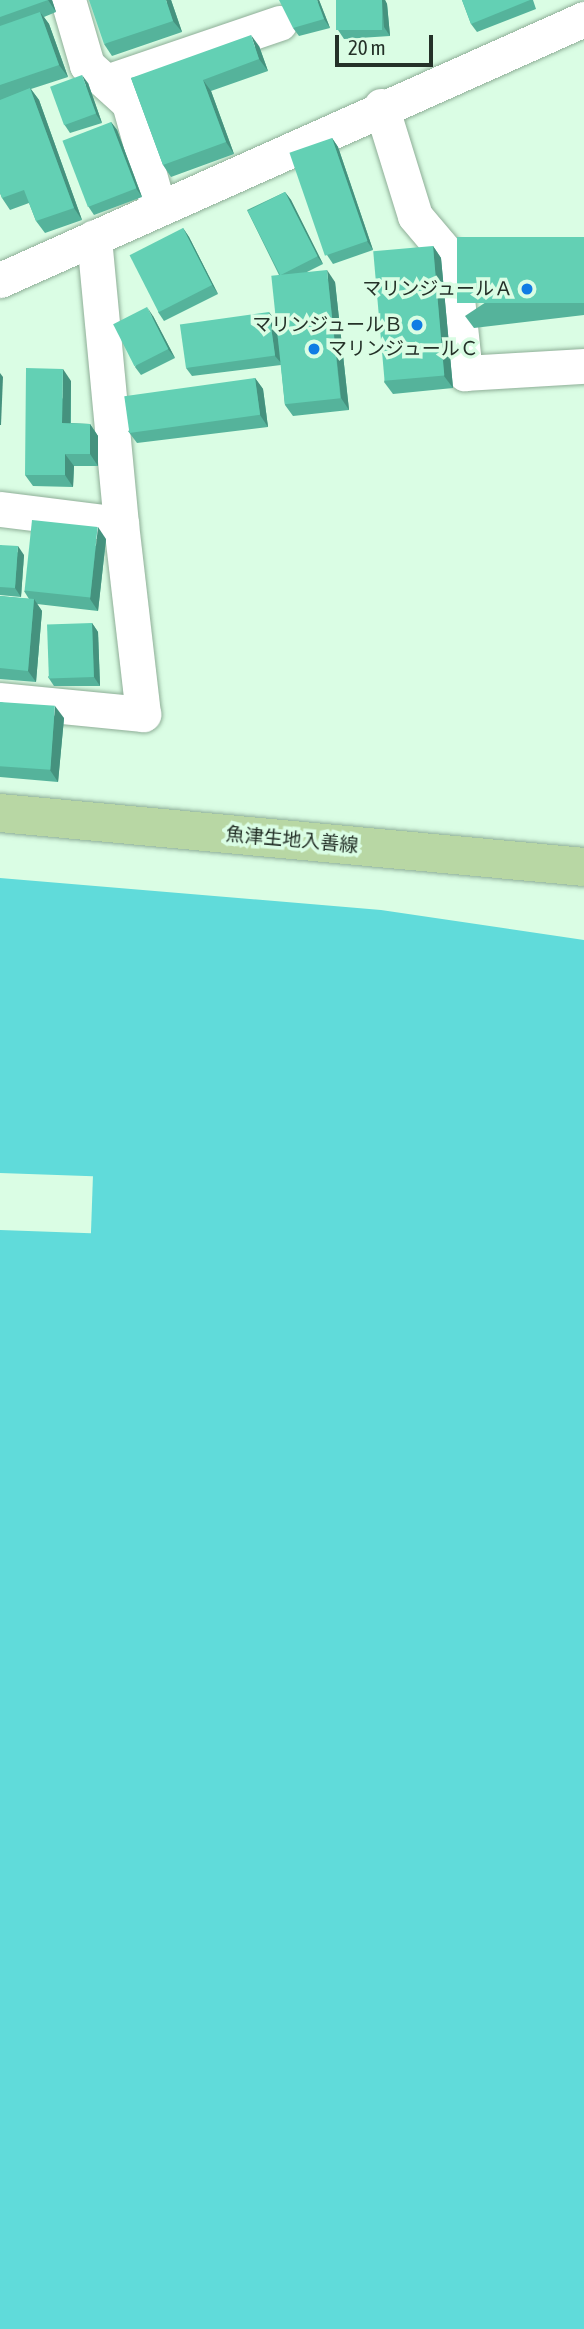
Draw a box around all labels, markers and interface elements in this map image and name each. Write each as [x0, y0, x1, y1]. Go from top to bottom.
scale bar [339, 21, 437, 65]
text: 20 m [348, 35, 386, 59]
place label: マリンジュールＡ [361, 278, 513, 300]
marker: マリンジュールＡ [519, 281, 535, 297]
place label: マリンジュールＢ [251, 314, 403, 336]
marker: マリンジュールＢ [409, 317, 425, 333]
place label: マリンジュールＣ [328, 338, 480, 360]
marker: マリンジュールＣ [306, 341, 322, 357]
street label: 魚津生地入善線 [225, 823, 359, 857]

